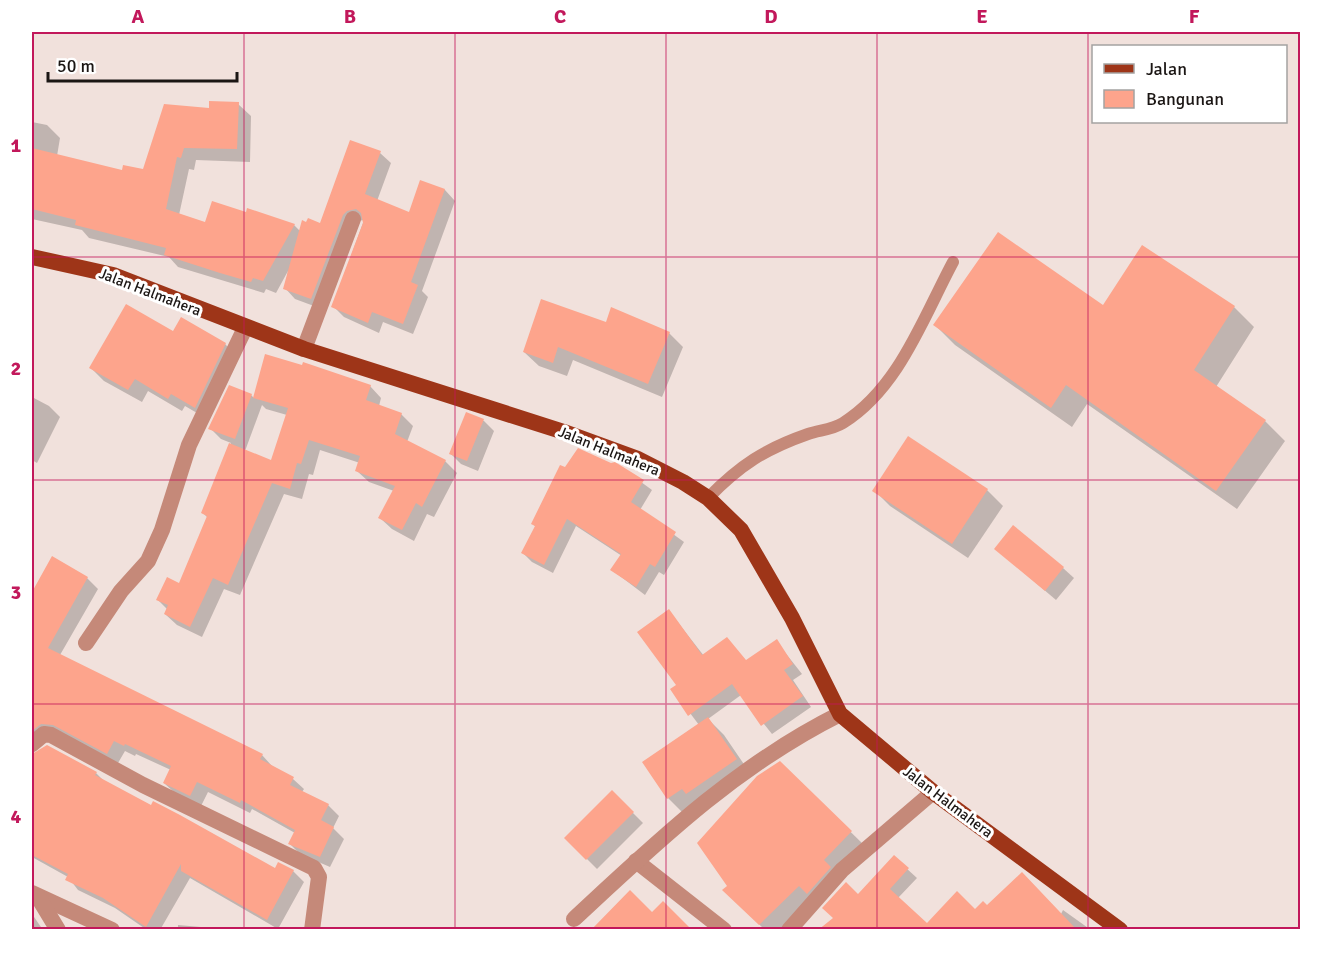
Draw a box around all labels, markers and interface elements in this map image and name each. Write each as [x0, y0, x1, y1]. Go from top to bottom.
text: A [132, 4, 145, 29]
text: B [344, 4, 356, 29]
text: C [554, 4, 566, 29]
text: D [764, 4, 778, 29]
text: E [976, 4, 988, 29]
text: F [1189, 4, 1200, 29]
scale bar [48, 45, 237, 83]
legend [1092, 45, 1287, 123]
text: 50 m [57, 55, 95, 77]
text: Jalan [1146, 58, 1187, 80]
text: Bangunan [1146, 88, 1224, 110]
text: 1 [11, 133, 22, 158]
street label: Jalan Halmahera [96, 264, 204, 320]
text: 2 [11, 356, 21, 381]
street label: Jalan Halmahera [556, 422, 662, 480]
text: 3 [11, 580, 21, 605]
street label: Jalan Halmahera [900, 762, 996, 842]
text: 4 [11, 804, 22, 829]

